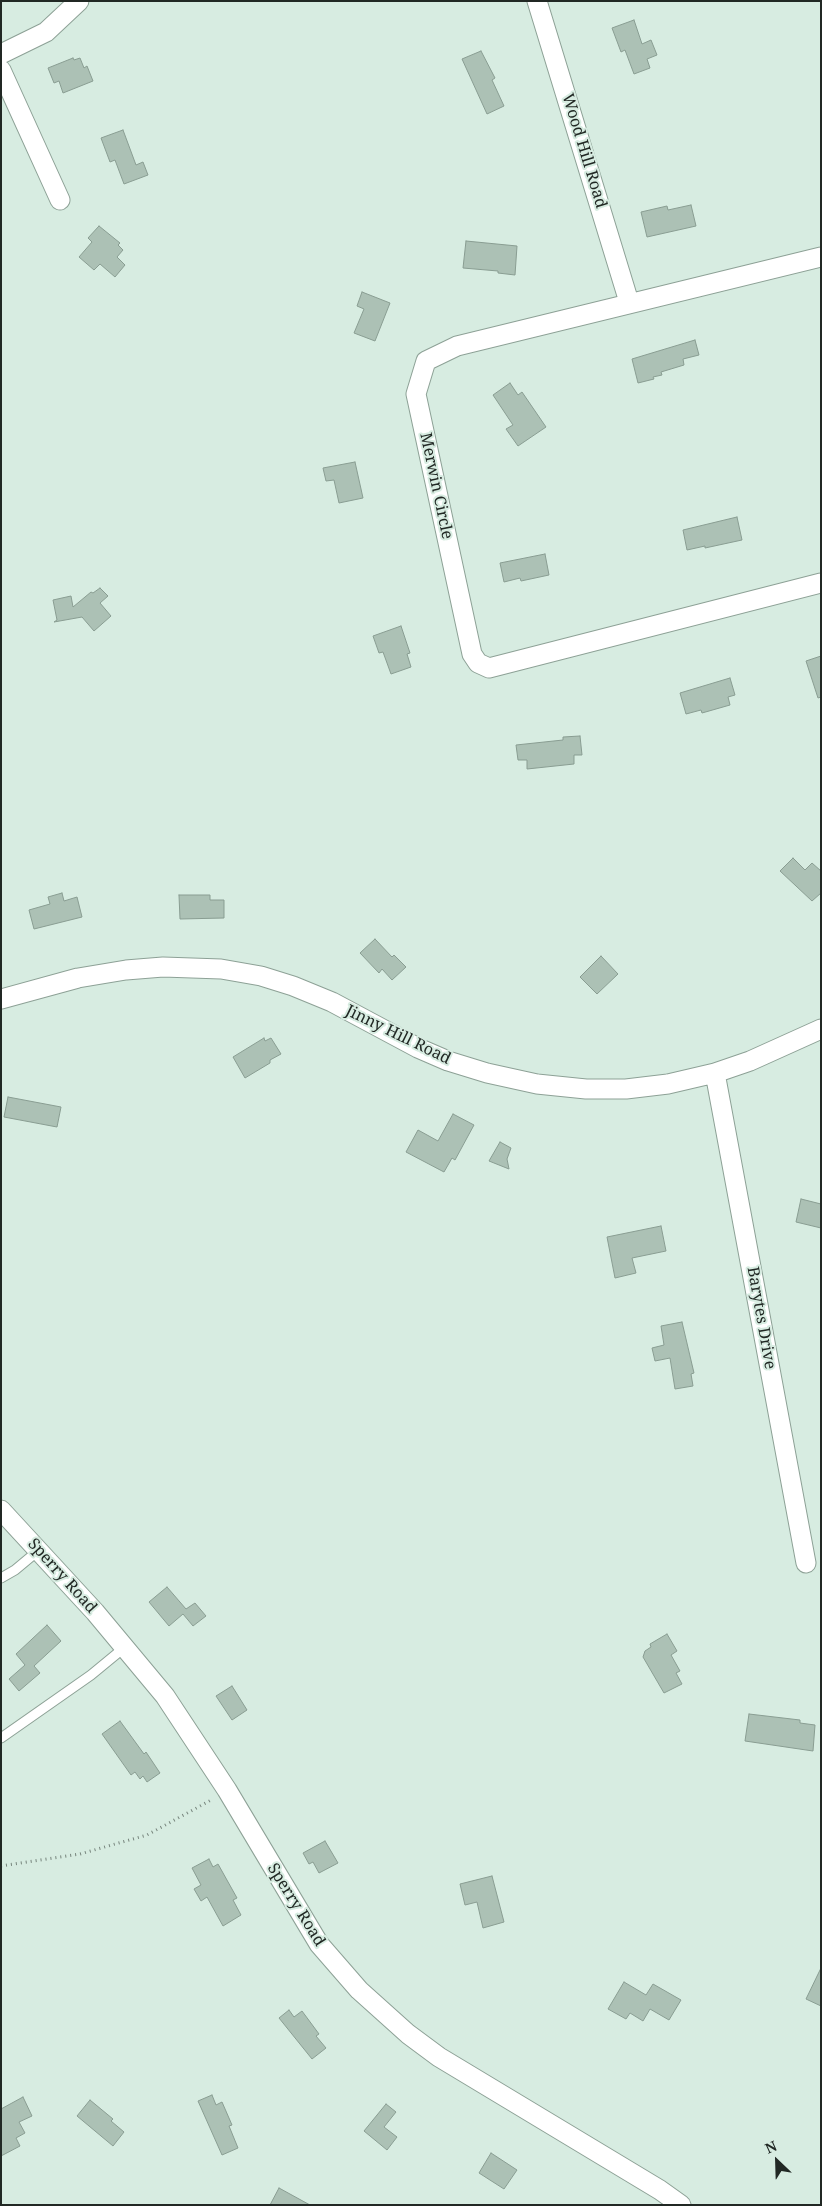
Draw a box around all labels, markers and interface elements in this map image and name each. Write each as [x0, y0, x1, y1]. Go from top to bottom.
street label: Wood Hill Road [557, 91, 611, 211]
street label: Merwin Circle [415, 431, 457, 541]
street label: Jinny Hill Road [342, 1001, 454, 1069]
street label: Barytes Drive [743, 1265, 779, 1371]
street label: Sperry Road [23, 1535, 101, 1617]
street label: Sperry Road [263, 1860, 329, 1950]
north arrow [752, 2136, 802, 2186]
text: N [762, 2136, 780, 2158]

